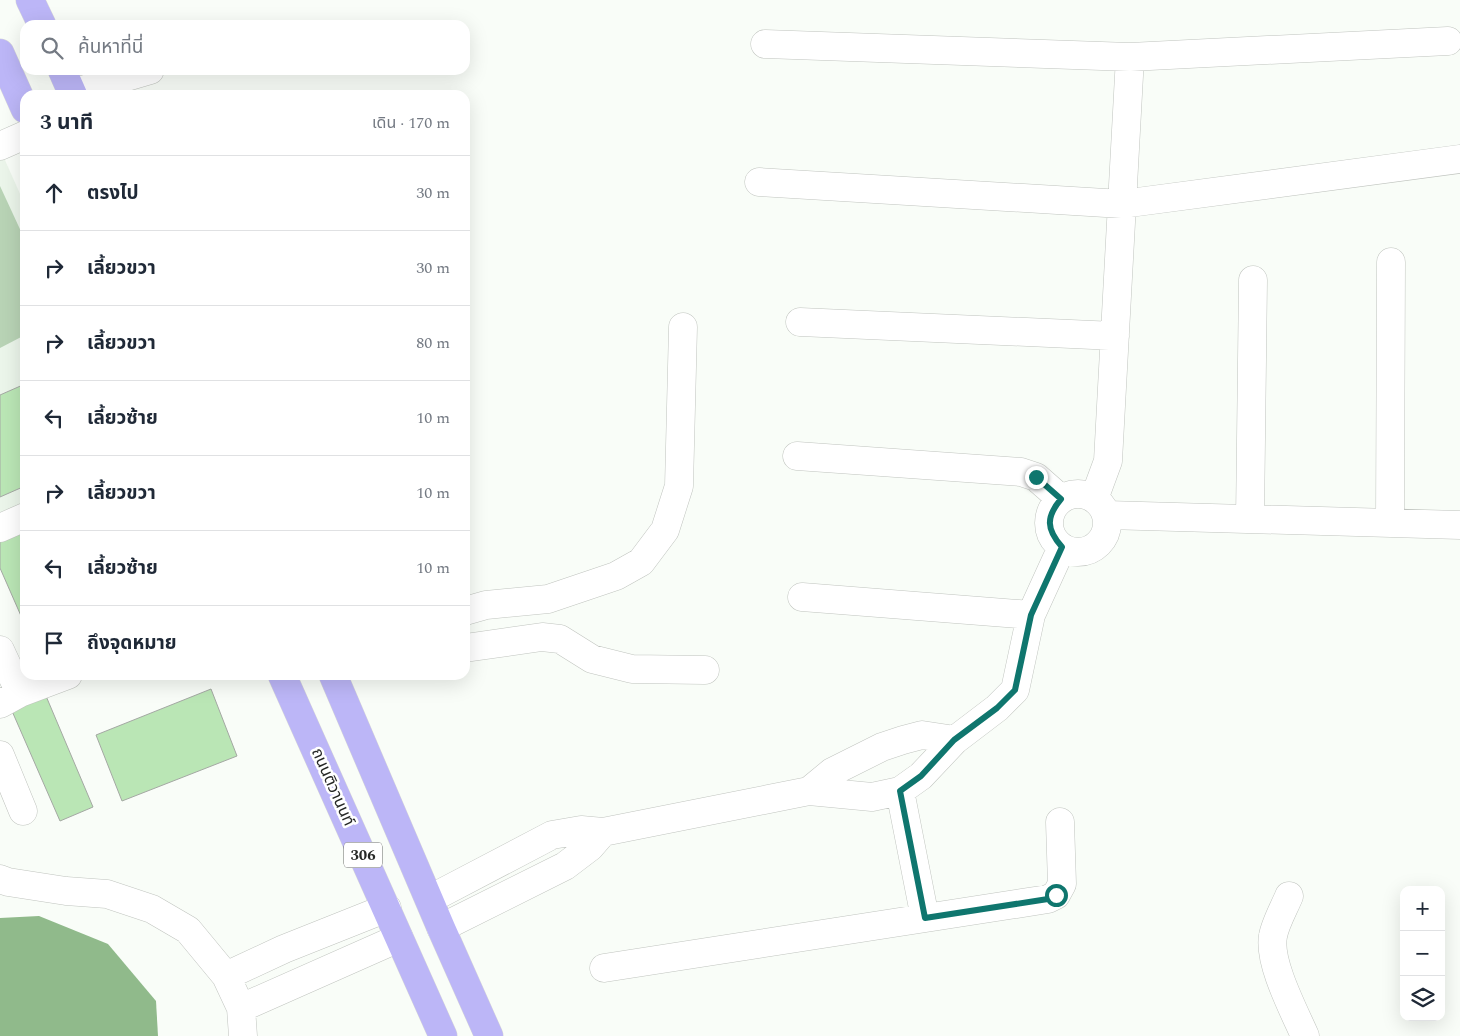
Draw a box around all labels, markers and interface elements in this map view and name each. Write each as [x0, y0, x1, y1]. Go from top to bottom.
search box [20, 20, 470, 75]
text: ค้นหาที่นี่ [78, 33, 143, 62]
icon: search [38, 34, 66, 62]
text: 3 นาที [40, 107, 93, 139]
text: เดิน · 170 m [372, 111, 450, 135]
icon: ahead [40, 179, 68, 207]
text: ตรงไป [87, 179, 139, 208]
text: 30 m [416, 181, 450, 205]
icon: right [40, 254, 68, 282]
text: เลี้ยวขวา [87, 254, 156, 283]
text: 30 m [416, 256, 450, 280]
icon: right [40, 329, 68, 357]
text: เลี้ยวขวา [87, 329, 156, 358]
text: 80 m [416, 331, 450, 355]
icon: left [40, 404, 68, 432]
text: เลี้ยวซ้าย [87, 404, 158, 433]
text: 10 m [416, 406, 450, 430]
route end [1025, 466, 1048, 489]
icon: right [40, 479, 68, 507]
text: เลี้ยวขวา [87, 479, 156, 508]
text: 10 m [416, 481, 450, 505]
icon: left [40, 554, 68, 582]
text: เลี้ยวซ้าย [87, 554, 158, 583]
text: 10 m [416, 556, 450, 580]
icon: arrive [40, 629, 68, 657]
text: ถึงจุดหมาย [87, 629, 177, 658]
street label: ถนนติวานนท์ [305, 744, 361, 830]
road number: 306 [344, 842, 382, 868]
route start [1045, 884, 1068, 907]
map controls [1400, 886, 1445, 1021]
button: + [1400, 886, 1445, 931]
button: − [1400, 931, 1445, 976]
button: layers [1400, 976, 1445, 1021]

